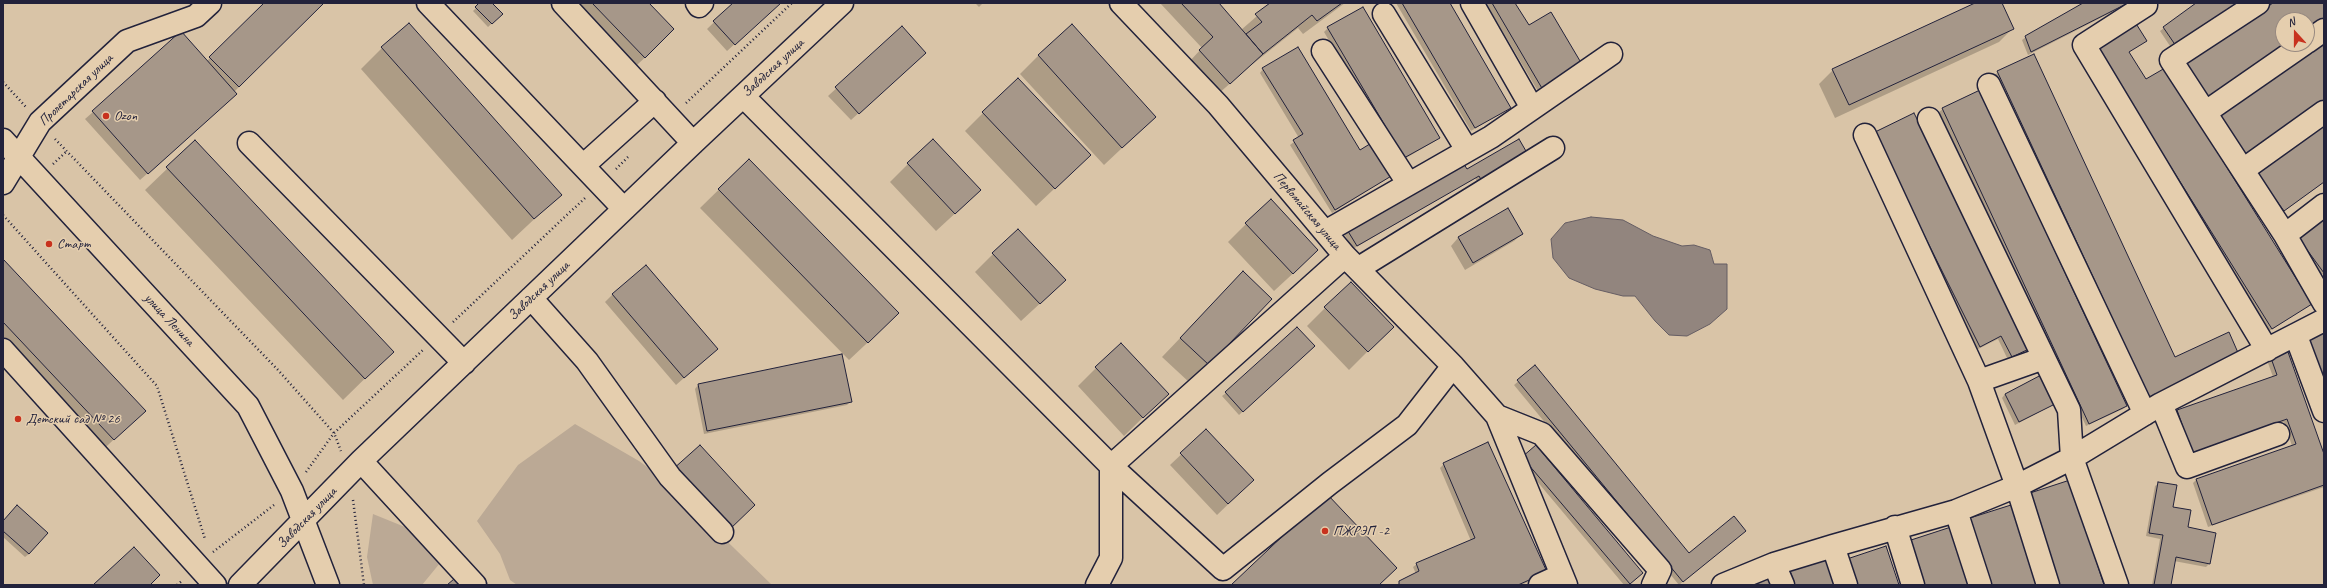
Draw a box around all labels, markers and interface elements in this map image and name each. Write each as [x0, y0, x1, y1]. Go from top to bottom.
north arrow [2275, 12, 2315, 52]
text: N [2285, 14, 2297, 29]
street label: Заводская улица [738, 35, 808, 101]
street label: Пролетарская улица [35, 50, 117, 130]
place label: Ozon [114, 108, 137, 124]
marker: Ozon [101, 111, 111, 121]
street label: Первомайская улица [1269, 168, 1345, 254]
place label: Старт [57, 236, 91, 252]
marker: Старт [44, 239, 54, 249]
street label: Заводская улица [505, 258, 573, 324]
street label: улица Ленина [140, 290, 198, 350]
place label: Детский сад № 26 [26, 411, 120, 427]
marker: Детский сад № 26 [13, 414, 23, 424]
street label: Заводская улица [274, 484, 340, 552]
place label: ПЖРЭП -2 [1333, 523, 1389, 539]
marker: ПЖРЭП -2 [1320, 526, 1330, 536]

